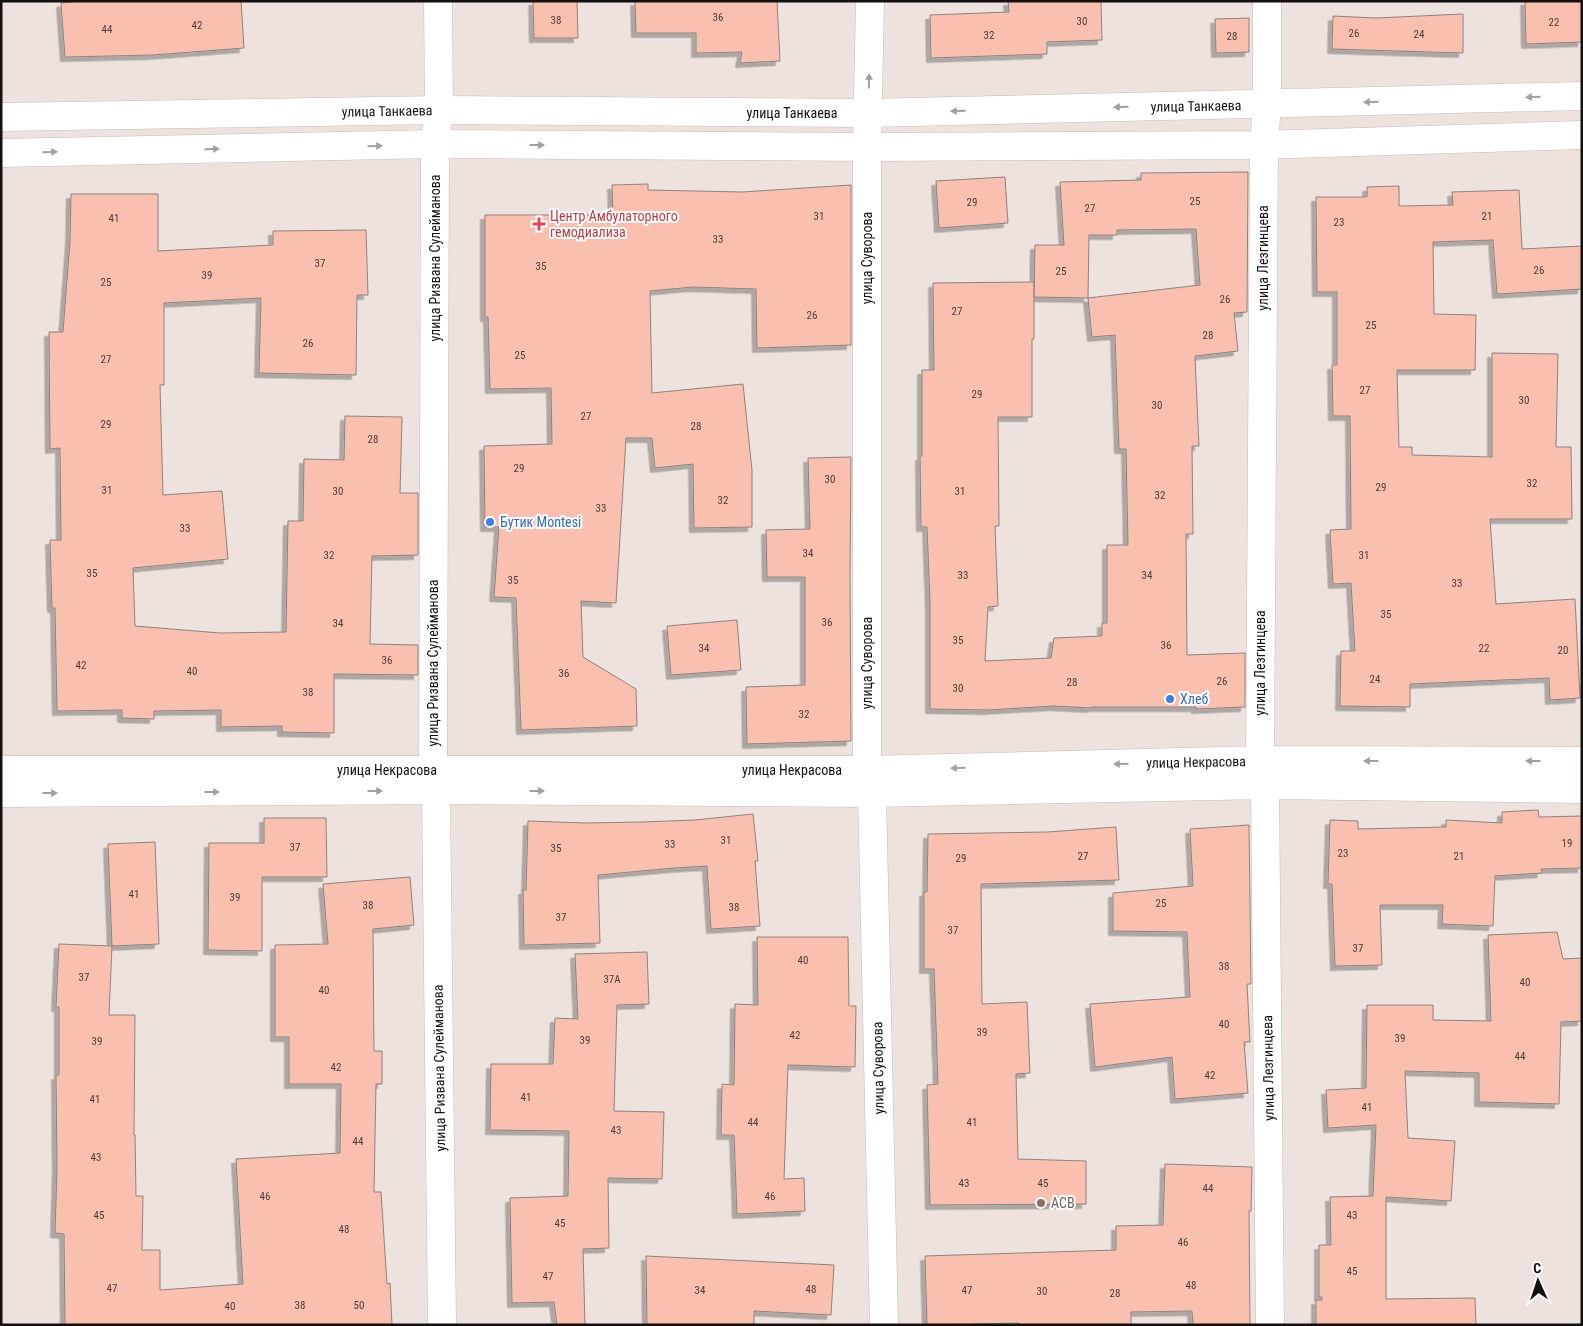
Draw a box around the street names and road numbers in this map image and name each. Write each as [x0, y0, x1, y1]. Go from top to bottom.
street label: улица Танкаева [1150, 97, 1242, 115]
street label: улица Танкаева [341, 102, 433, 120]
street label: улица Танкаева [747, 105, 837, 121]
street label: улица Ризвана Сулейманова [427, 174, 443, 342]
street label: улица Лезгинцева [1255, 205, 1271, 311]
street label: улица Суворова [859, 212, 875, 304]
street label: улица Ризвана Сулейманова [425, 579, 441, 747]
street label: улица Лезгинцева [1252, 610, 1268, 716]
street label: улица Суворова [859, 617, 875, 709]
street label: улица Некрасова [1146, 753, 1246, 771]
street label: улица Некрасова [337, 762, 437, 778]
street label: улица Некрасова [742, 762, 842, 778]
street label: улица Ризвана Сулейманова [430, 984, 448, 1152]
street label: улица Лезгинцева [1259, 1015, 1277, 1121]
street label: улица Суворова [869, 1022, 887, 1114]

